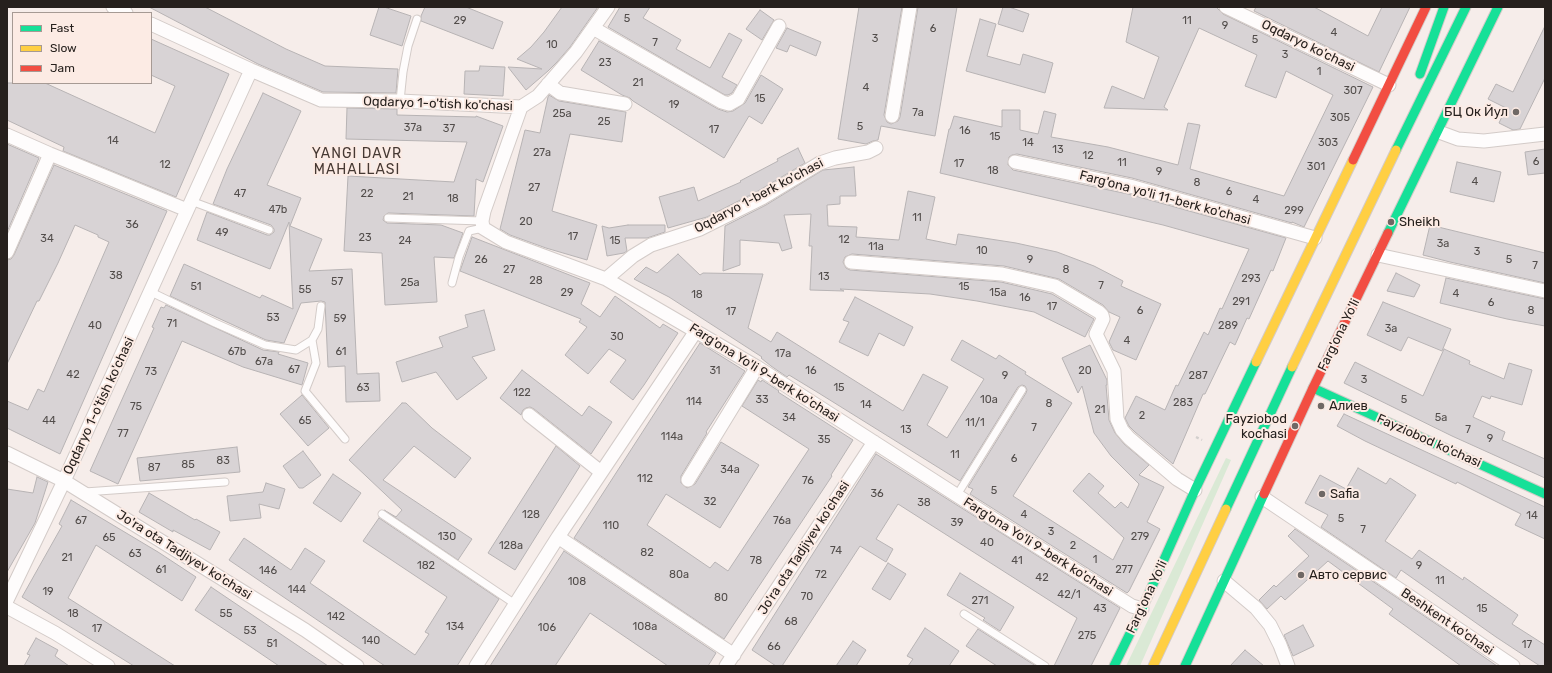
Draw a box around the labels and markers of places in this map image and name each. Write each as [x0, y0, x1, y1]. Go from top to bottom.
place label: БЦ Ок Йул [1444, 104, 1508, 120]
marker: БЦ Ок Йул [1511, 107, 1521, 117]
place label: Sheikh [1399, 214, 1440, 230]
marker: Sheikh [1386, 217, 1396, 227]
place label: Алиев [1329, 398, 1368, 414]
marker: Алиев [1316, 401, 1326, 411]
place label: Fayziobod kochasi [1225, 411, 1287, 442]
marker: Fayziobod kochasi [1290, 421, 1300, 431]
place label: Safia [1330, 486, 1360, 502]
marker: Safia [1317, 489, 1327, 499]
place label: Авто сервис [1309, 567, 1387, 583]
marker: Авто сервис [1296, 570, 1306, 580]

